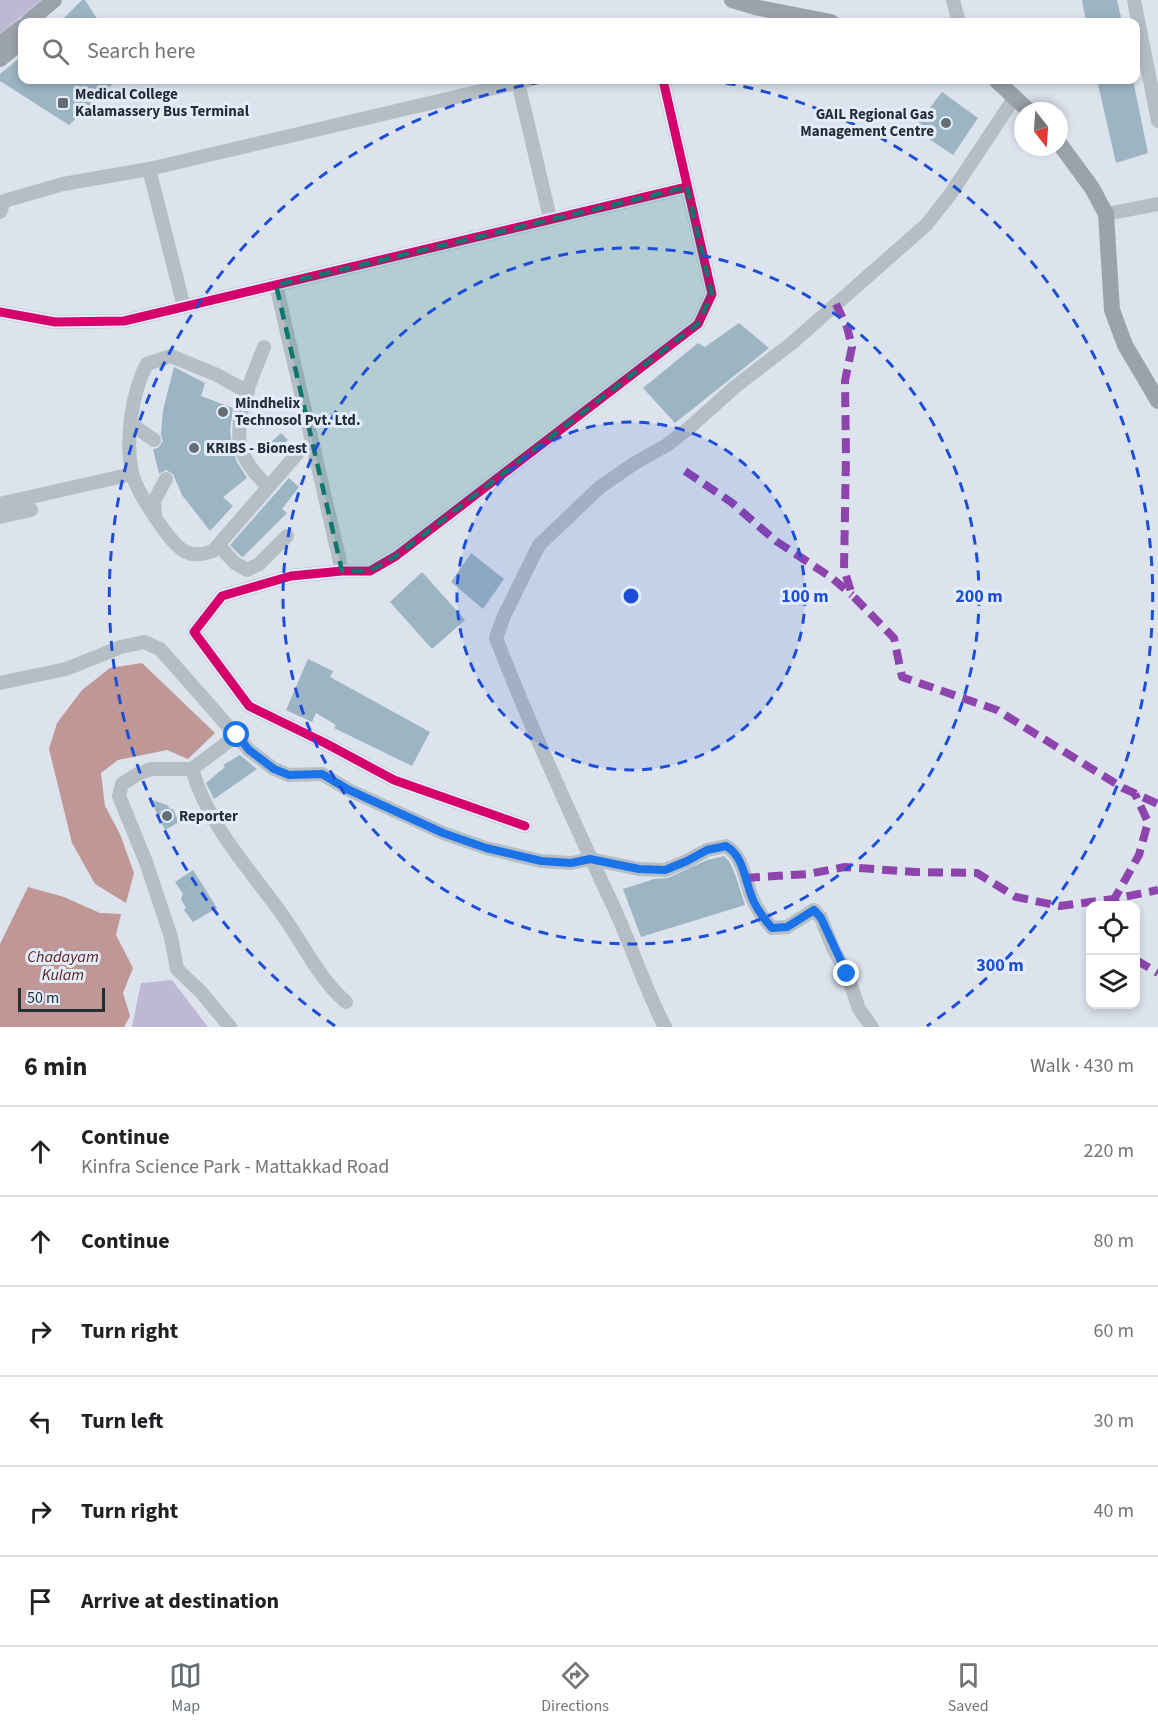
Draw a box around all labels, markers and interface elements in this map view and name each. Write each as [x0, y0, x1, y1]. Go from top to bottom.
search box [18, 18, 1140, 84]
icon: search [39, 35, 72, 68]
text: Search here [87, 35, 195, 67]
place label: Medical College Kalamassery Bus Terminal [75, 84, 250, 122]
marker: Medical College Kalamassery Bus Terminal [56, 96, 70, 110]
north arrow [1014, 102, 1068, 156]
place label: GAIL Regional Gas Management Centre [800, 104, 934, 142]
marker: GAIL Regional Gas Management Centre [939, 116, 953, 130]
place label: Mindhelix Technosol Pvt. Ltd. [235, 393, 360, 431]
marker: Mindhelix Technosol Pvt. Ltd. [216, 405, 230, 419]
place label: KRIBS - Bionest [206, 438, 307, 459]
marker: KRIBS - Bionest [187, 441, 201, 455]
text: 100 m [781, 584, 829, 609]
text: 200 m [955, 584, 1003, 609]
centre of rings [621, 586, 641, 606]
route start [223, 721, 249, 747]
place label: Reporter [179, 806, 238, 827]
marker: Reporter [160, 809, 174, 823]
map controls [1086, 901, 1140, 1009]
button: locate [1086, 901, 1140, 955]
water label: Chadayam Kulam [27, 946, 99, 986]
text: 300 m [976, 953, 1024, 978]
button: layers [1086, 955, 1140, 1009]
route end [833, 960, 859, 986]
scale bar [18, 985, 105, 1013]
text: 50 m [27, 987, 59, 1009]
text: 6 min [24, 1048, 87, 1085]
text: Walk · 430 m [1030, 1052, 1134, 1080]
text: Continue [81, 1121, 170, 1153]
icon: ahead [24, 1135, 57, 1168]
text: 220 m [1084, 1137, 1134, 1165]
text: Kinfra Science Park - Mattakkad Road [81, 1153, 389, 1181]
icon: ahead [24, 1225, 57, 1258]
text: Continue [81, 1225, 170, 1257]
text: 80 m [1094, 1227, 1134, 1255]
icon: right [24, 1315, 57, 1348]
text: Turn right [81, 1315, 178, 1347]
text: 60 m [1094, 1317, 1134, 1345]
icon: left [24, 1405, 57, 1438]
text: Turn left [81, 1405, 163, 1437]
text: 30 m [1094, 1407, 1134, 1435]
icon: right [24, 1495, 57, 1528]
text: Turn right [81, 1495, 178, 1527]
text: 40 m [1094, 1497, 1134, 1525]
icon: arrive [24, 1585, 57, 1618]
text: Arrive at destination [81, 1585, 279, 1617]
tab: Map [169, 1659, 202, 1717]
tab: Directions [541, 1659, 609, 1717]
tab: Saved [948, 1659, 989, 1717]

